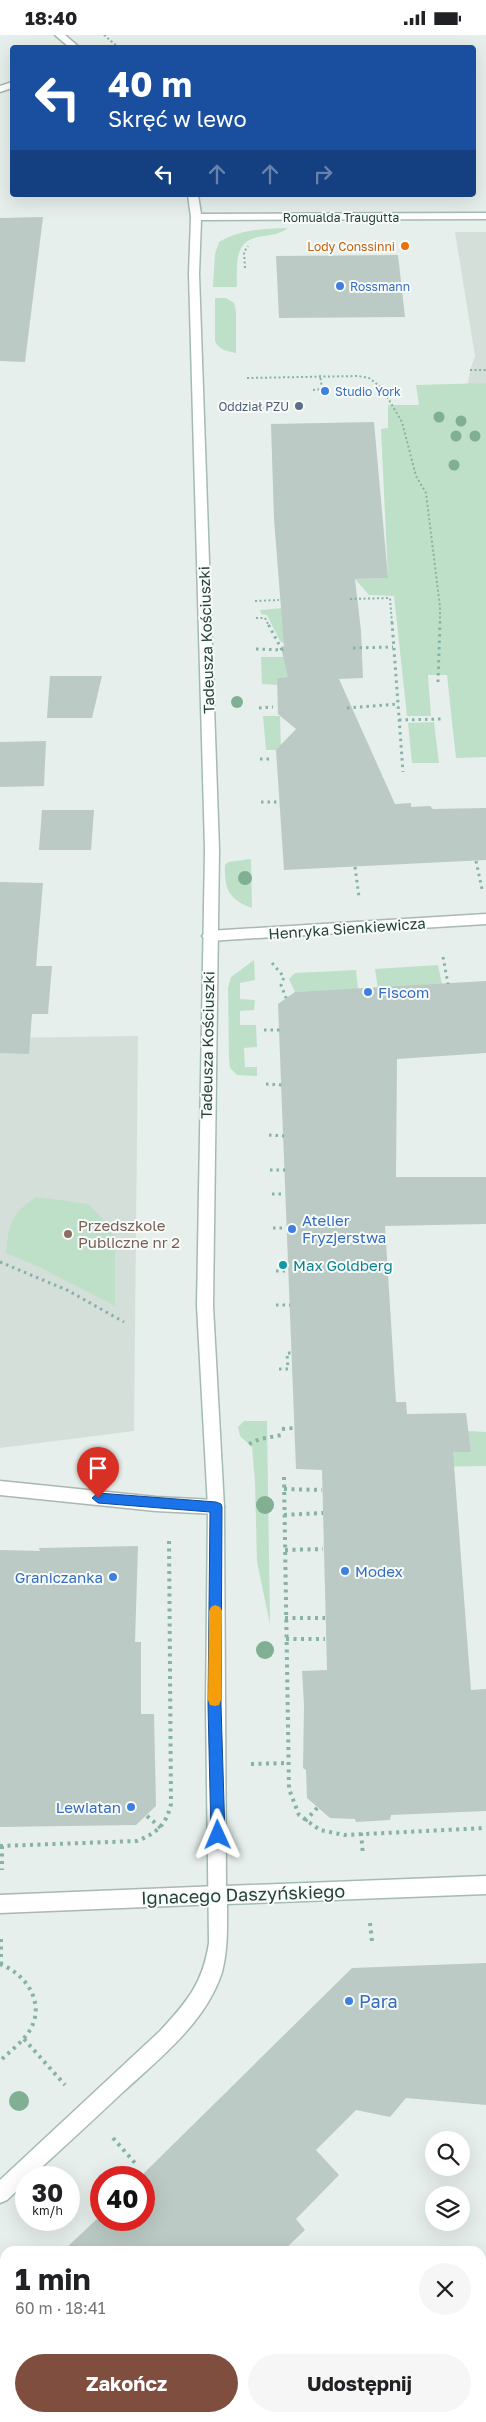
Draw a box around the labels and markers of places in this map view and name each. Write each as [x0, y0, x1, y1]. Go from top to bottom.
place label: Lody Conssinni [307, 239, 395, 254]
marker: Lody Conssinni [399, 240, 411, 252]
place label: Rossmann [350, 279, 410, 294]
marker: Rossmann [334, 280, 346, 292]
place label: Studio York [335, 384, 401, 399]
marker: Studio York [319, 385, 331, 397]
place label: Oddział PZU [218, 399, 289, 414]
marker: Oddział PZU [293, 400, 305, 412]
place label: Fiscom [378, 983, 429, 1001]
marker: Fiscom [362, 986, 374, 998]
place label: Atelier Fryzjerstwa [302, 1211, 386, 1246]
place label: Przedszkole Publiczne nr 2 [78, 1216, 180, 1251]
marker: Atelier Fryzjerstwa [286, 1223, 298, 1235]
marker: Przedszkole Publiczne nr 2 [62, 1228, 74, 1240]
place label: Max Goldberg [293, 1256, 393, 1274]
marker: Max Goldberg [277, 1259, 289, 1271]
pin [77, 1447, 119, 1498]
place label: Modex [355, 1562, 403, 1580]
marker: Modex [339, 1565, 351, 1577]
place label: Graniczanka [15, 1568, 103, 1586]
marker: Graniczanka [107, 1571, 119, 1583]
place label: Lewiatan [56, 1798, 121, 1816]
marker: Lewiatan [125, 1801, 137, 1813]
place label: Para [359, 1990, 398, 2012]
marker: Para [343, 1995, 355, 2007]

